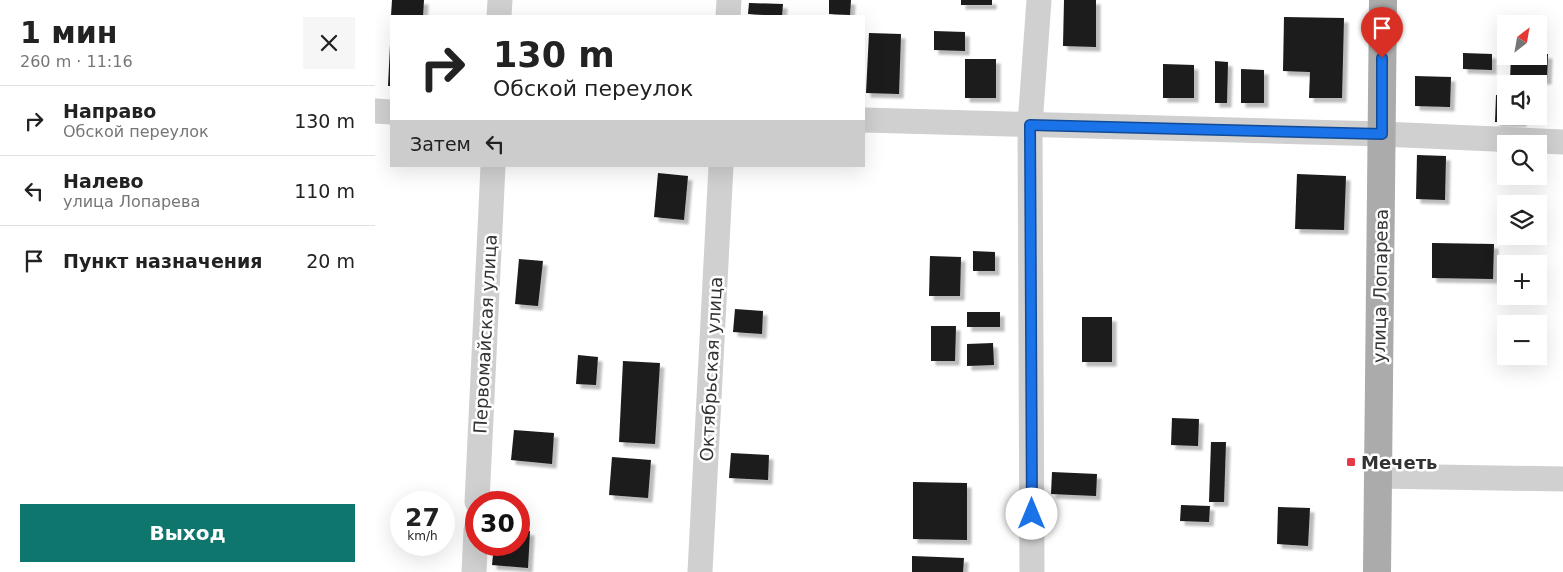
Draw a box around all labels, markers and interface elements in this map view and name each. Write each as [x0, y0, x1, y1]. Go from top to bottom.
pin [1361, 7, 1403, 58]
icon: arrive [1368, 14, 1396, 42]
text: 1 мин [20, 15, 118, 50]
north arrow [1497, 15, 1547, 65]
map controls [1497, 15, 1547, 365]
button: close [303, 17, 355, 69]
icon: right [410, 35, 475, 100]
text: 130 m [493, 35, 615, 75]
text: 260 m · 11:16 [20, 52, 133, 71]
button: sound [1497, 75, 1547, 125]
text: Обской переулок [493, 76, 693, 101]
text: Направо [63, 100, 156, 122]
icon: right [20, 107, 48, 135]
text: 130 m [294, 110, 355, 132]
text: Обской переулок [63, 122, 209, 141]
icon: left [481, 130, 509, 158]
text: Затем [410, 133, 471, 155]
button: search [1497, 135, 1547, 185]
text: Налево [63, 170, 144, 192]
icon: left [20, 177, 48, 205]
text: 110 m [294, 180, 355, 202]
text: улица Лопарева [63, 192, 200, 211]
button: layers [1497, 195, 1547, 245]
street label: улица Лопарева [1368, 209, 1392, 363]
street label: Первомайская улица [469, 234, 501, 434]
icon: arrive [20, 247, 48, 275]
text: Пункт назначения [63, 250, 262, 272]
text: 20 m [306, 250, 355, 272]
button: + [1497, 255, 1547, 305]
street label: Октябрьская улица [696, 276, 726, 462]
button: − [1497, 315, 1547, 365]
place label: Мечеть [1361, 452, 1438, 473]
marker: Мечеть [1345, 456, 1357, 468]
position arrow [1005, 487, 1057, 539]
speed limit sign: 30 [465, 491, 530, 556]
text: 27 [405, 503, 440, 532]
button: Выход [20, 504, 355, 562]
text: km/h [407, 529, 438, 543]

